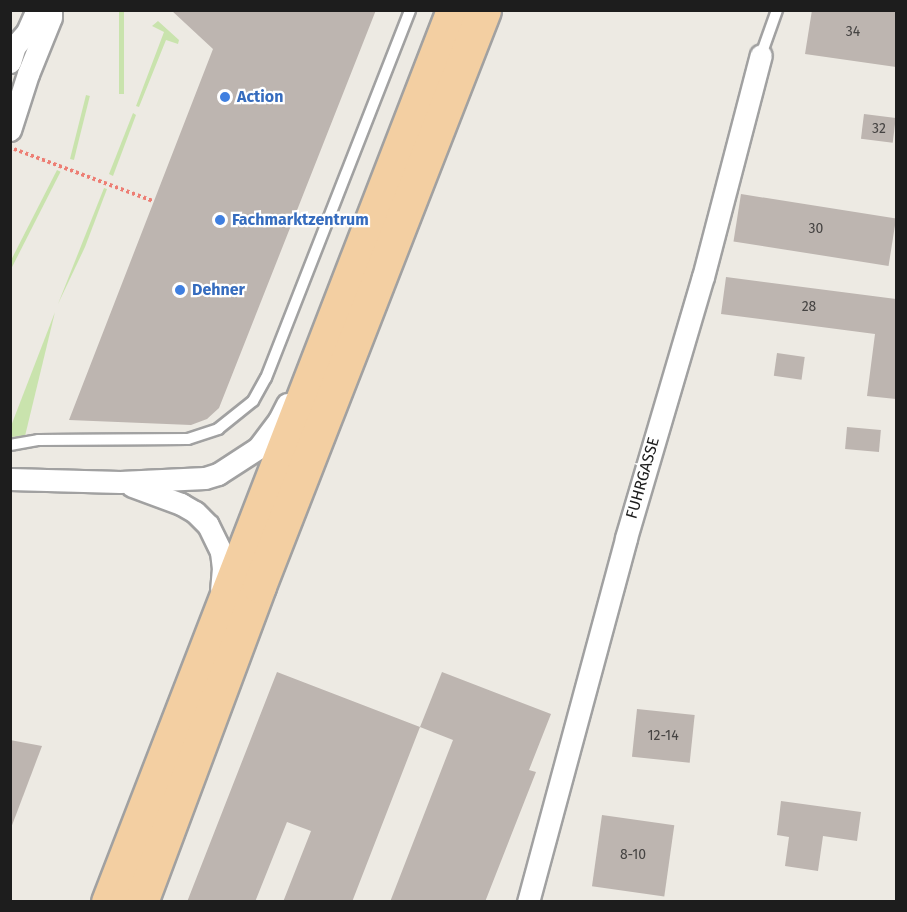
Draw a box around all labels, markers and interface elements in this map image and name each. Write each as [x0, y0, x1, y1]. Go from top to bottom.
house number: 34 [846, 24, 860, 40]
place label: Action [237, 87, 283, 107]
marker: Action [218, 90, 232, 104]
house number: 32 [872, 121, 886, 137]
place label: Fachmarktzentrum [232, 210, 369, 230]
marker: Fachmarktzentrum [213, 213, 227, 227]
house number: 30 [809, 221, 823, 237]
place label: Dehner [192, 280, 245, 300]
marker: Dehner [173, 283, 187, 297]
house number: 28 [802, 299, 816, 315]
street label: FUHRGASSE [622, 435, 664, 521]
house number: 12-14 [647, 728, 679, 744]
house number: 8-10 [620, 847, 646, 863]

